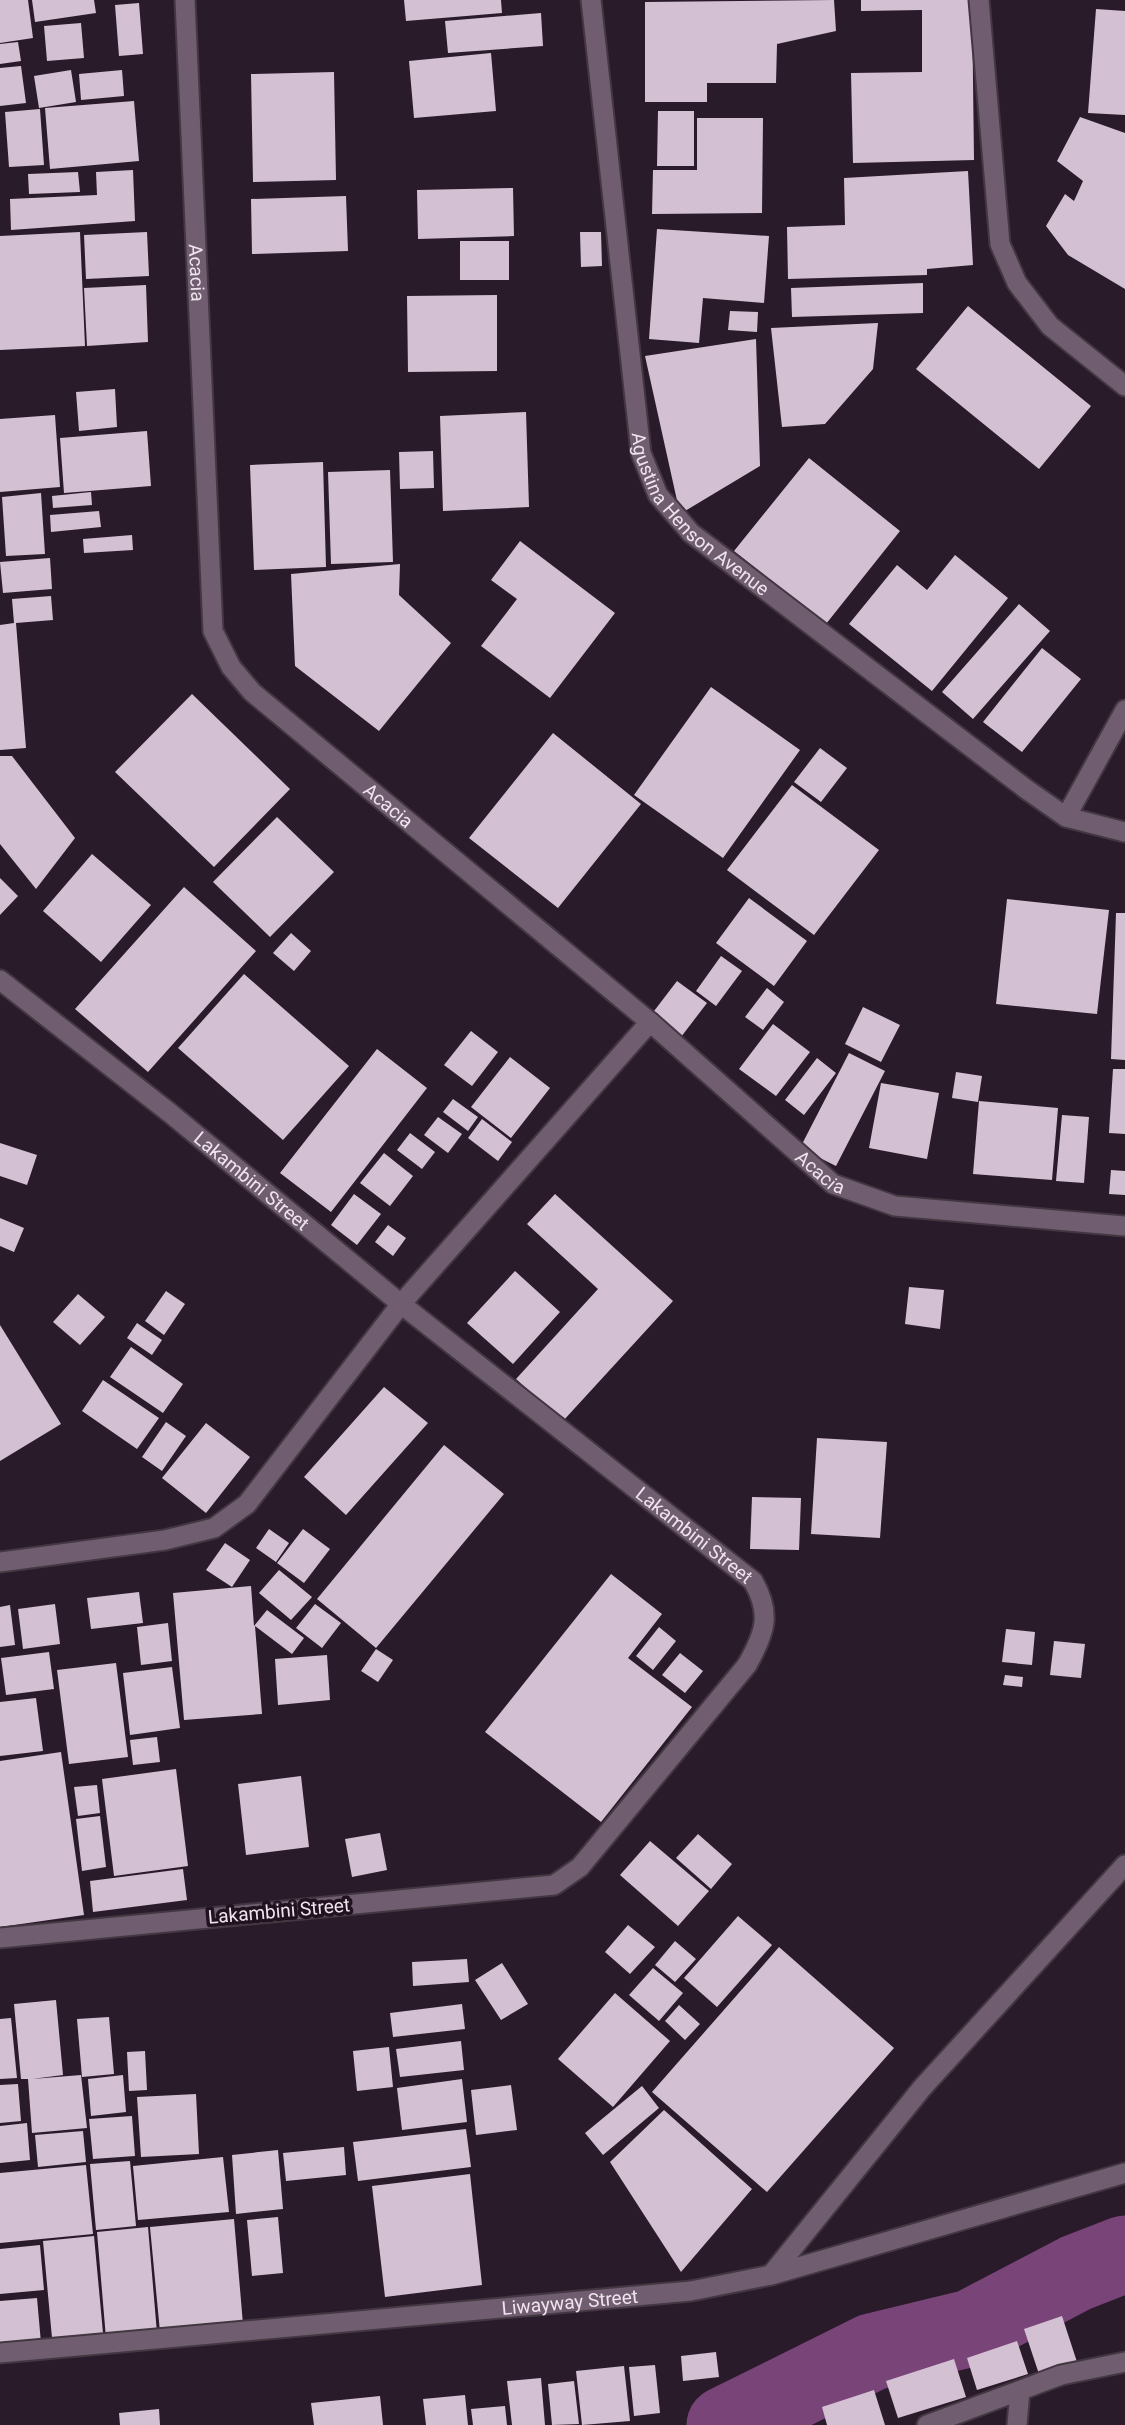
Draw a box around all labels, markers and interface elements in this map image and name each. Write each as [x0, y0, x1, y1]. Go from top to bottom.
street label: Acacia [184, 243, 210, 302]
street label: Agustina Henson Avenue [627, 431, 774, 600]
street label: Acacia [359, 778, 418, 833]
street label: Lakambini Street [190, 1126, 314, 1235]
street label: Acacia [791, 1145, 848, 1199]
street label: Lakambini Street [631, 1482, 758, 1588]
street label: Lakambini Street [207, 1893, 351, 1929]
street label: Liwayway Street [501, 2284, 639, 2319]

